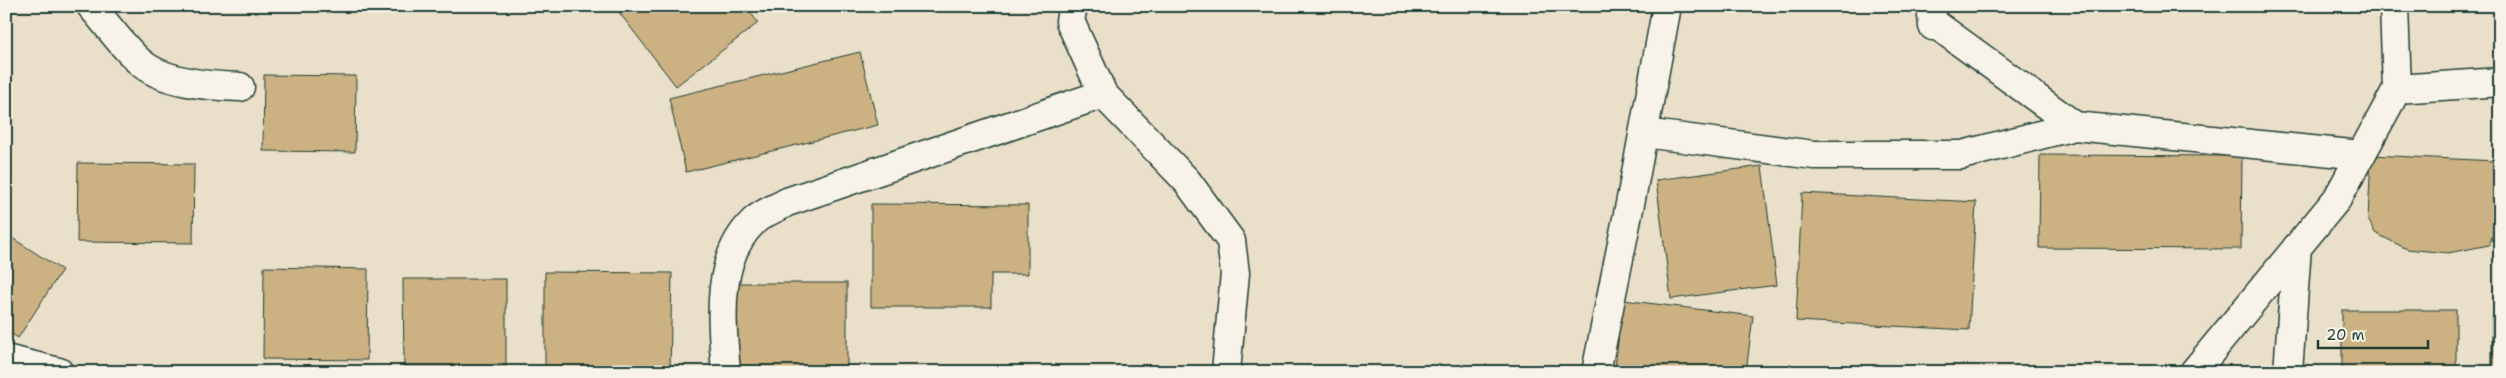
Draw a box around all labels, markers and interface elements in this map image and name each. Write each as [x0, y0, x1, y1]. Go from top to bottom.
scale bar [2318, 318, 2428, 350]
text: 20 m [2326, 325, 2365, 345]

